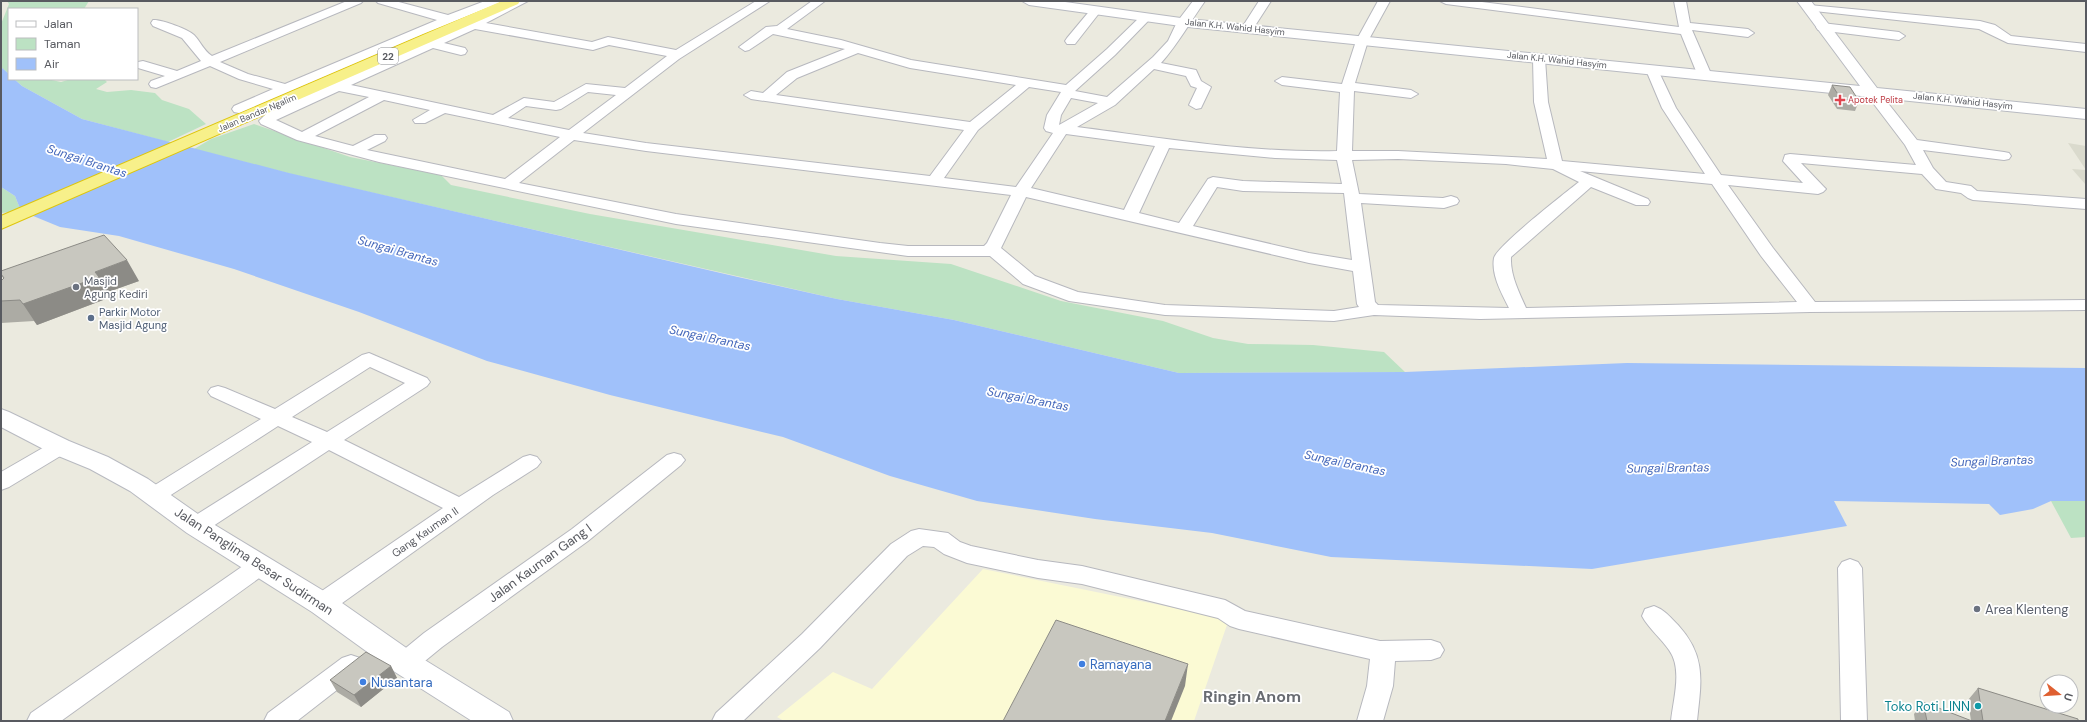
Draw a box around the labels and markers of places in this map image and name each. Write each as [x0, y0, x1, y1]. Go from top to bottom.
place label: Apotek Pelita [1848, 94, 1903, 106]
marker: Apotek Pelita [1835, 95, 1845, 105]
place label: Masjid Agung Kediri [84, 274, 148, 301]
marker: Masjid Agung Kediri [71, 282, 81, 292]
place label: Parkir Motor Masjid Agung [99, 305, 167, 332]
marker: Parkir Motor Masjid Agung [86, 313, 96, 323]
place label: Area Klenteng [1985, 601, 2068, 618]
marker: Area Klenteng [1972, 604, 1982, 614]
place label: Ramayana [1090, 656, 1152, 673]
marker: Ramayana [1077, 659, 1087, 669]
place label: Nusantara [371, 674, 433, 691]
marker: Nusantara [358, 677, 368, 687]
place label: Toko Roti LINN [1885, 698, 1970, 715]
marker: Toko Roti LINN [1973, 701, 1983, 711]

